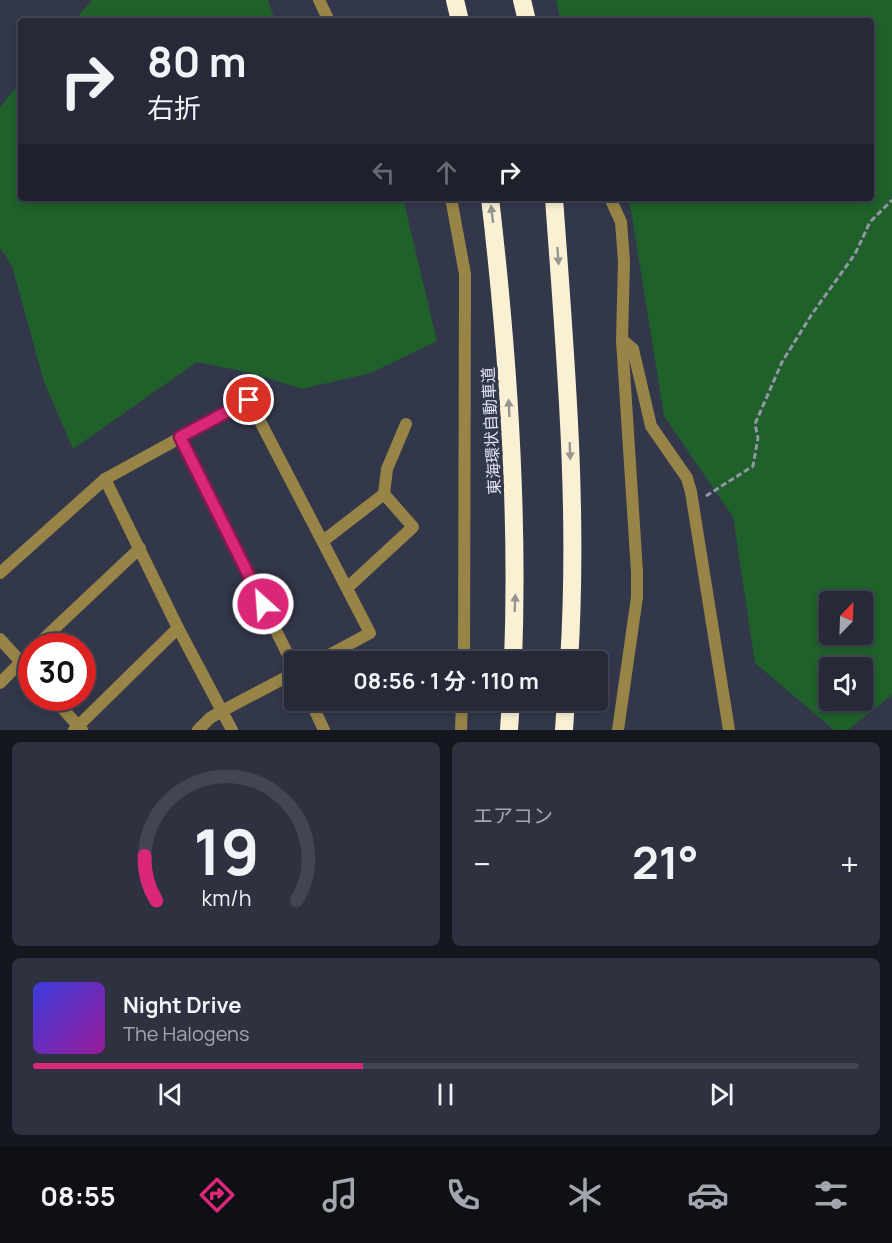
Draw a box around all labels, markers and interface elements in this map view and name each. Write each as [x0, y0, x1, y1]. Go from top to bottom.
text: 80 m [147, 32, 247, 90]
icon: right [48, 42, 126, 120]
text: 右折 [147, 89, 201, 126]
icon: left [367, 156, 400, 189]
icon: ahead [430, 156, 463, 189]
icon: right [493, 156, 526, 189]
one-way arrow [487, 205, 496, 224]
one-way arrow [554, 247, 563, 266]
street label: 東海環状自動車道 [477, 367, 505, 495]
pin [223, 374, 274, 425]
icon: arrive [232, 383, 265, 416]
one-way arrow [505, 399, 514, 418]
one-way arrow [565, 441, 574, 460]
position arrow [231, 572, 295, 636]
north arrow [819, 591, 873, 645]
map controls [819, 591, 873, 711]
one-way arrow [511, 594, 520, 613]
speed limit sign: 30 [18, 633, 96, 711]
button: sound [819, 657, 873, 711]
text: 08:56 · 1 分 · 110 m [353, 666, 539, 696]
text: エアコン [473, 802, 553, 829]
text: 19 [193, 808, 259, 894]
text: 21° [632, 831, 699, 893]
text: − [473, 841, 491, 886]
text: + [840, 841, 859, 886]
text: km/h [201, 883, 251, 912]
text: Night Drive [123, 990, 242, 1020]
text: The Halogens [123, 1020, 249, 1047]
icon: previous [154, 1078, 187, 1111]
icon: pause [429, 1078, 462, 1111]
icon: next [705, 1078, 738, 1111]
icon: directions [196, 1174, 238, 1216]
icon: music [319, 1174, 361, 1216]
icon: phone [442, 1174, 484, 1216]
icon: climate [564, 1174, 606, 1216]
icon: car [687, 1174, 729, 1216]
icon: filters [810, 1174, 852, 1216]
text: 08:55 [40, 1177, 116, 1214]

